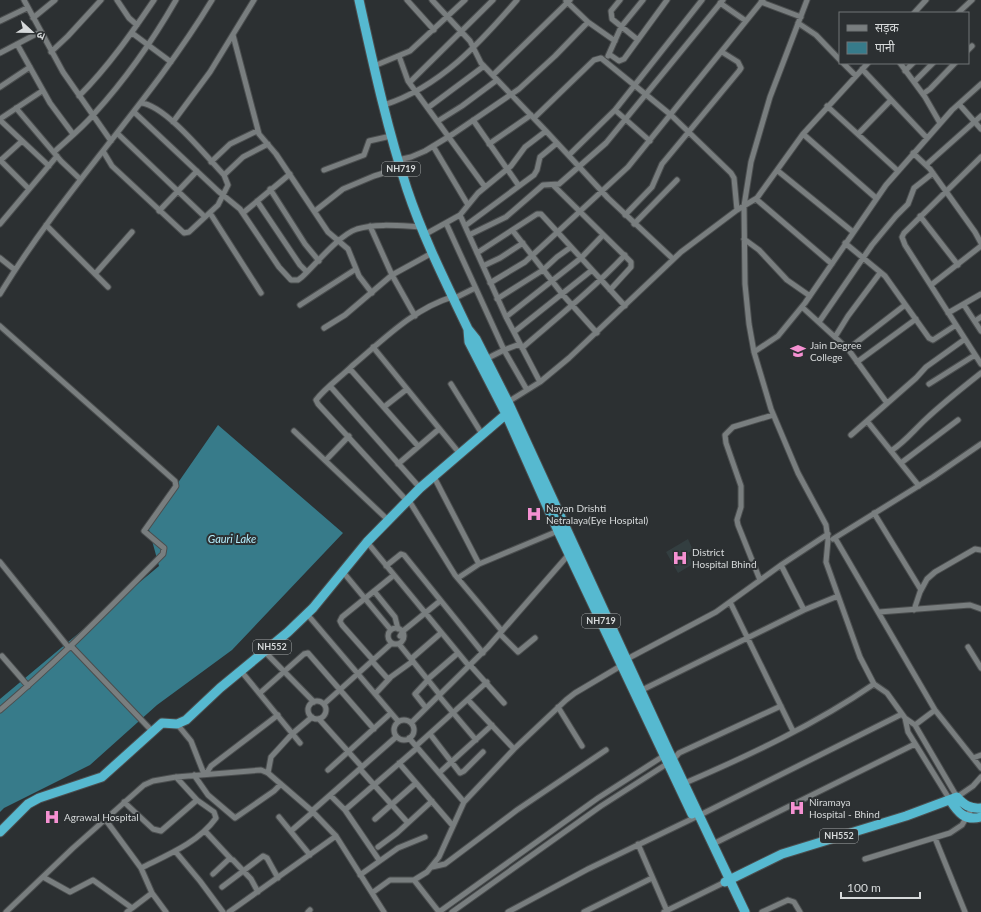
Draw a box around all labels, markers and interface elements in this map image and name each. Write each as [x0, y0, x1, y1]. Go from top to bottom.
north arrow [12, 12, 52, 52]
legend [839, 12, 969, 64]
text: सड़क [875, 20, 900, 35]
text: उ [34, 31, 49, 42]
text: पानी [875, 40, 896, 55]
road number: NH719 [382, 162, 420, 176]
place label: Jain Degree College [810, 339, 862, 363]
school or university icon: Jain Degree College [789, 342, 807, 360]
place label: Nayan Drishti Netralaya(Eye Hospital) [546, 502, 649, 526]
hospital icon: Nayan Drishti Netralaya(Eye Hospital) [525, 505, 543, 523]
water label: Gauri Lake [208, 532, 256, 545]
place label: District Hospital Bhind [692, 546, 757, 570]
hospital icon: District Hospital Bhind [671, 549, 689, 567]
road number: NH719 [582, 614, 620, 628]
road number: NH552 [253, 640, 291, 654]
place label: Niramaya Hospital - Bhind [809, 796, 880, 820]
hospital icon: Niramaya Hospital - Bhind [788, 799, 806, 817]
hospital icon: Agrawal Hospital [43, 808, 61, 826]
place label: Agrawal Hospital [64, 811, 139, 823]
road number: NH552 [820, 829, 858, 843]
scale bar [841, 874, 920, 900]
text: 100 m [847, 880, 881, 895]

